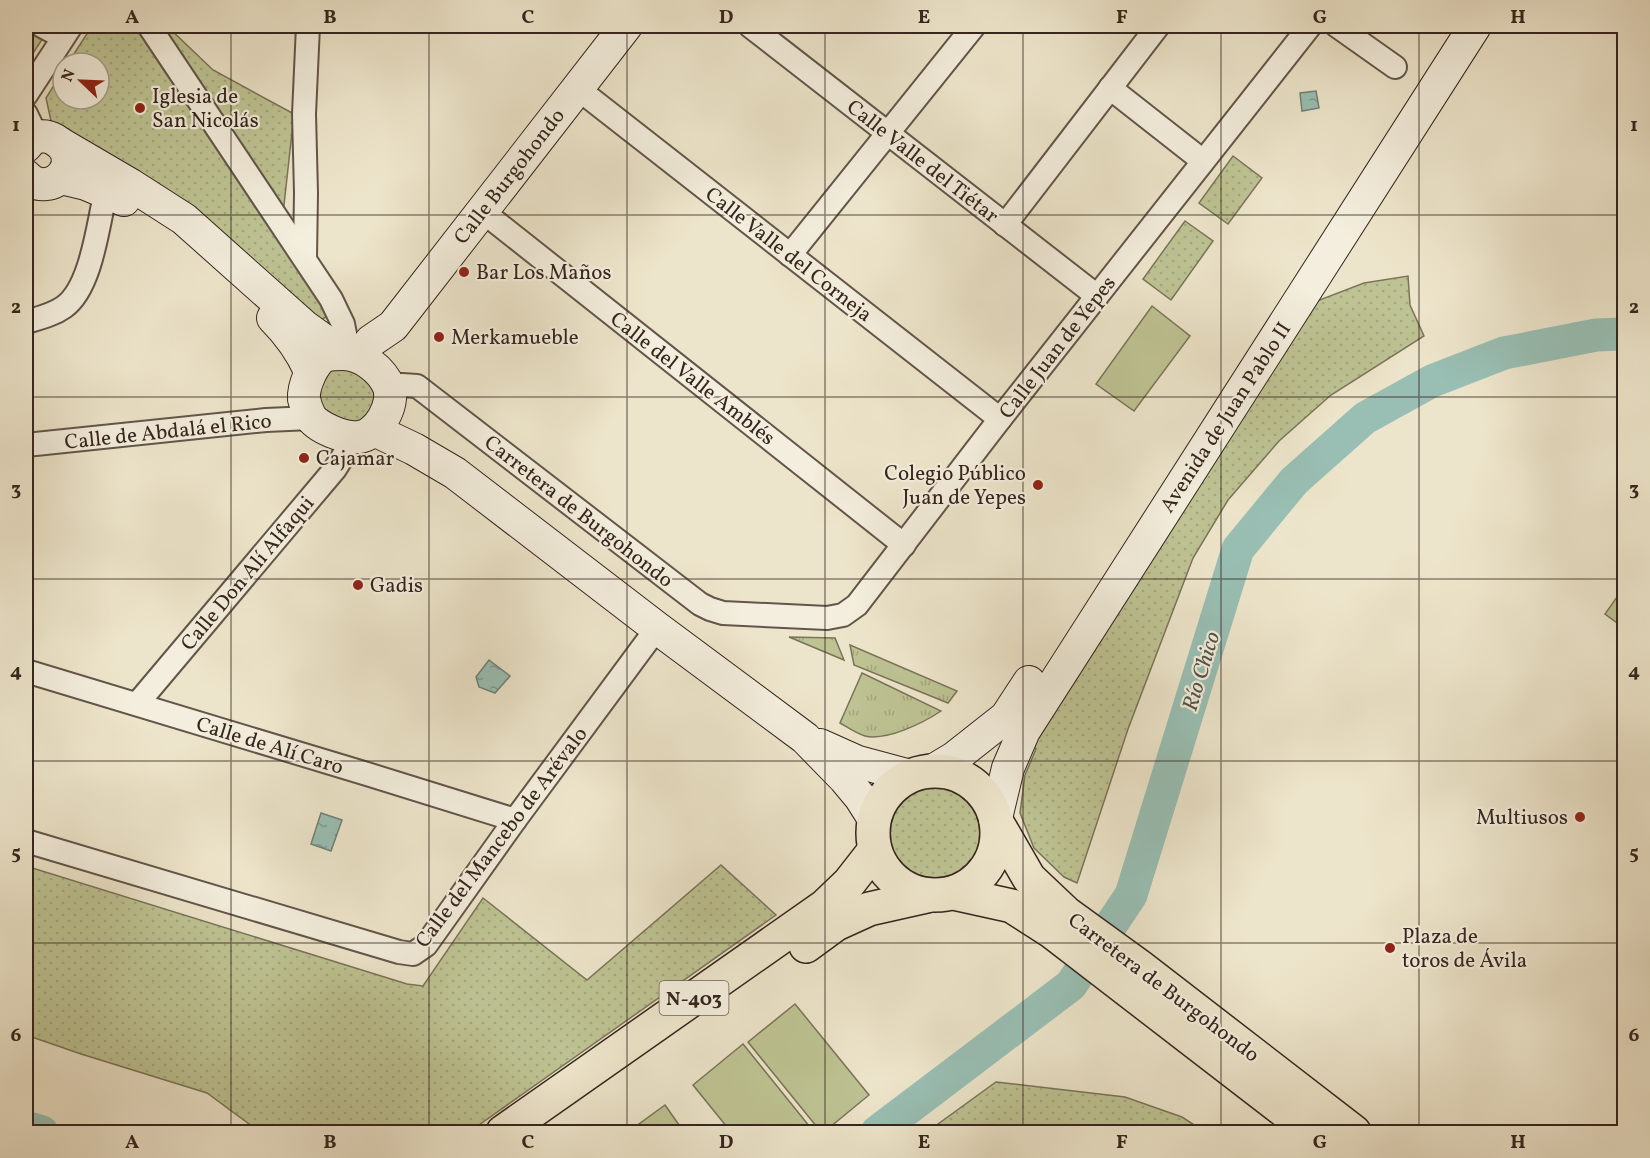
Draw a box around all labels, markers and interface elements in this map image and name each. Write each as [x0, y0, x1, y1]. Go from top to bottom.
text: A [125, 4, 139, 32]
text: B [323, 4, 337, 32]
text: C [522, 4, 535, 32]
text: D [719, 4, 733, 32]
text: E [918, 4, 930, 32]
text: F [1116, 4, 1128, 32]
text: G [1313, 4, 1327, 32]
text: H [1510, 4, 1526, 32]
north arrow [51, 51, 111, 111]
text: N [57, 66, 82, 86]
place label: Iglesia de San Nicolás [152, 83, 259, 136]
street label: Calle Valle del Tiétar [840, 94, 1004, 231]
marker: Iglesia de San Nicolás [133, 101, 147, 115]
street label: Calle Burgohondo [448, 103, 573, 251]
text: 1 [12, 112, 20, 140]
text: 1 [1630, 112, 1638, 140]
street label: Calle Valle del Corneja [698, 181, 878, 330]
place label: Bar Los Maños [476, 259, 611, 288]
marker: Bar Los Maños [457, 265, 471, 279]
street label: Calle Juan de Yepes [993, 270, 1123, 426]
text: 2 [11, 294, 21, 322]
text: 2 [1629, 294, 1639, 322]
street label: Calle del Valle Amblés [604, 306, 781, 453]
street label: Avenida de Juan Pablo II [1154, 317, 1299, 519]
place label: Merkamueble [451, 324, 579, 353]
marker: Merkamueble [432, 330, 446, 344]
street label: Calle de Abdalá el Rico [63, 407, 273, 458]
street label: Carretera de Burgohondo [477, 429, 679, 595]
place label: Cajamar [316, 445, 395, 474]
marker: Cajamar [297, 451, 311, 465]
place label: Colegio Público Juan de Yepes [884, 460, 1026, 513]
text: 3 [11, 476, 21, 504]
text: 3 [1629, 476, 1639, 504]
marker: Colegio Público Juan de Yepes [1031, 478, 1045, 492]
street label: Calle Don Alí Alfaqui [175, 490, 322, 658]
place label: Gadis [370, 572, 423, 601]
marker: Gadis [351, 578, 365, 592]
water label: Río Chico [1176, 628, 1229, 715]
text: 4 [10, 658, 22, 686]
text: 4 [1628, 658, 1640, 686]
street label: Calle de Alí Caro [192, 710, 347, 783]
street label: Calle del Mancebo de Arévalo [409, 721, 595, 955]
place label: Multiusos [1476, 804, 1568, 833]
marker: Multiusos [1573, 810, 1587, 824]
text: 5 [11, 840, 21, 868]
text: 5 [1629, 840, 1639, 868]
street label: Carretera de Burgohondo [1061, 907, 1265, 1070]
place label: Plaza de toros de Ávila [1402, 923, 1527, 976]
marker: Plaza de toros de Ávila [1383, 941, 1397, 955]
road number: N-403 [660, 981, 728, 1015]
text: 6 [11, 1022, 22, 1050]
text: 6 [1629, 1022, 1640, 1050]
text: A [125, 1129, 139, 1157]
text: B [323, 1129, 337, 1157]
text: C [522, 1129, 535, 1157]
text: D [719, 1129, 733, 1157]
text: E [918, 1129, 930, 1157]
text: F [1116, 1129, 1128, 1157]
text: G [1313, 1129, 1327, 1157]
text: H [1510, 1129, 1526, 1157]

